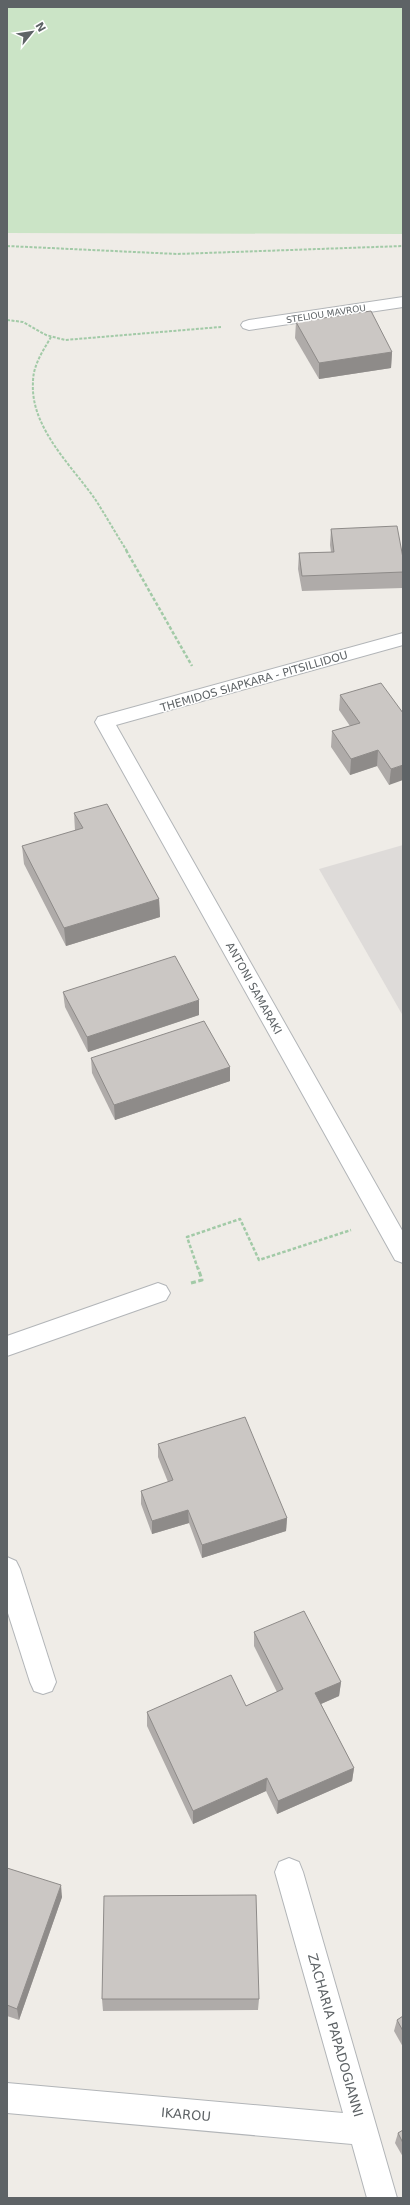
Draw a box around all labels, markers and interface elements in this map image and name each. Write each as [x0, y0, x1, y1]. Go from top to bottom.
north arrow [12, 12, 52, 52]
text: N [32, 20, 48, 34]
street label: STELIOU MAVROU [285, 303, 367, 325]
street label: THEMIDOS SIAPKARA - PITSILLIDOU [158, 648, 349, 715]
street label: ANTONI SAMARAKI [223, 940, 284, 1036]
street label: ZACHARIA PAPADOGIANNI [305, 1952, 366, 2119]
street label: IKAROU [160, 2105, 211, 2124]

